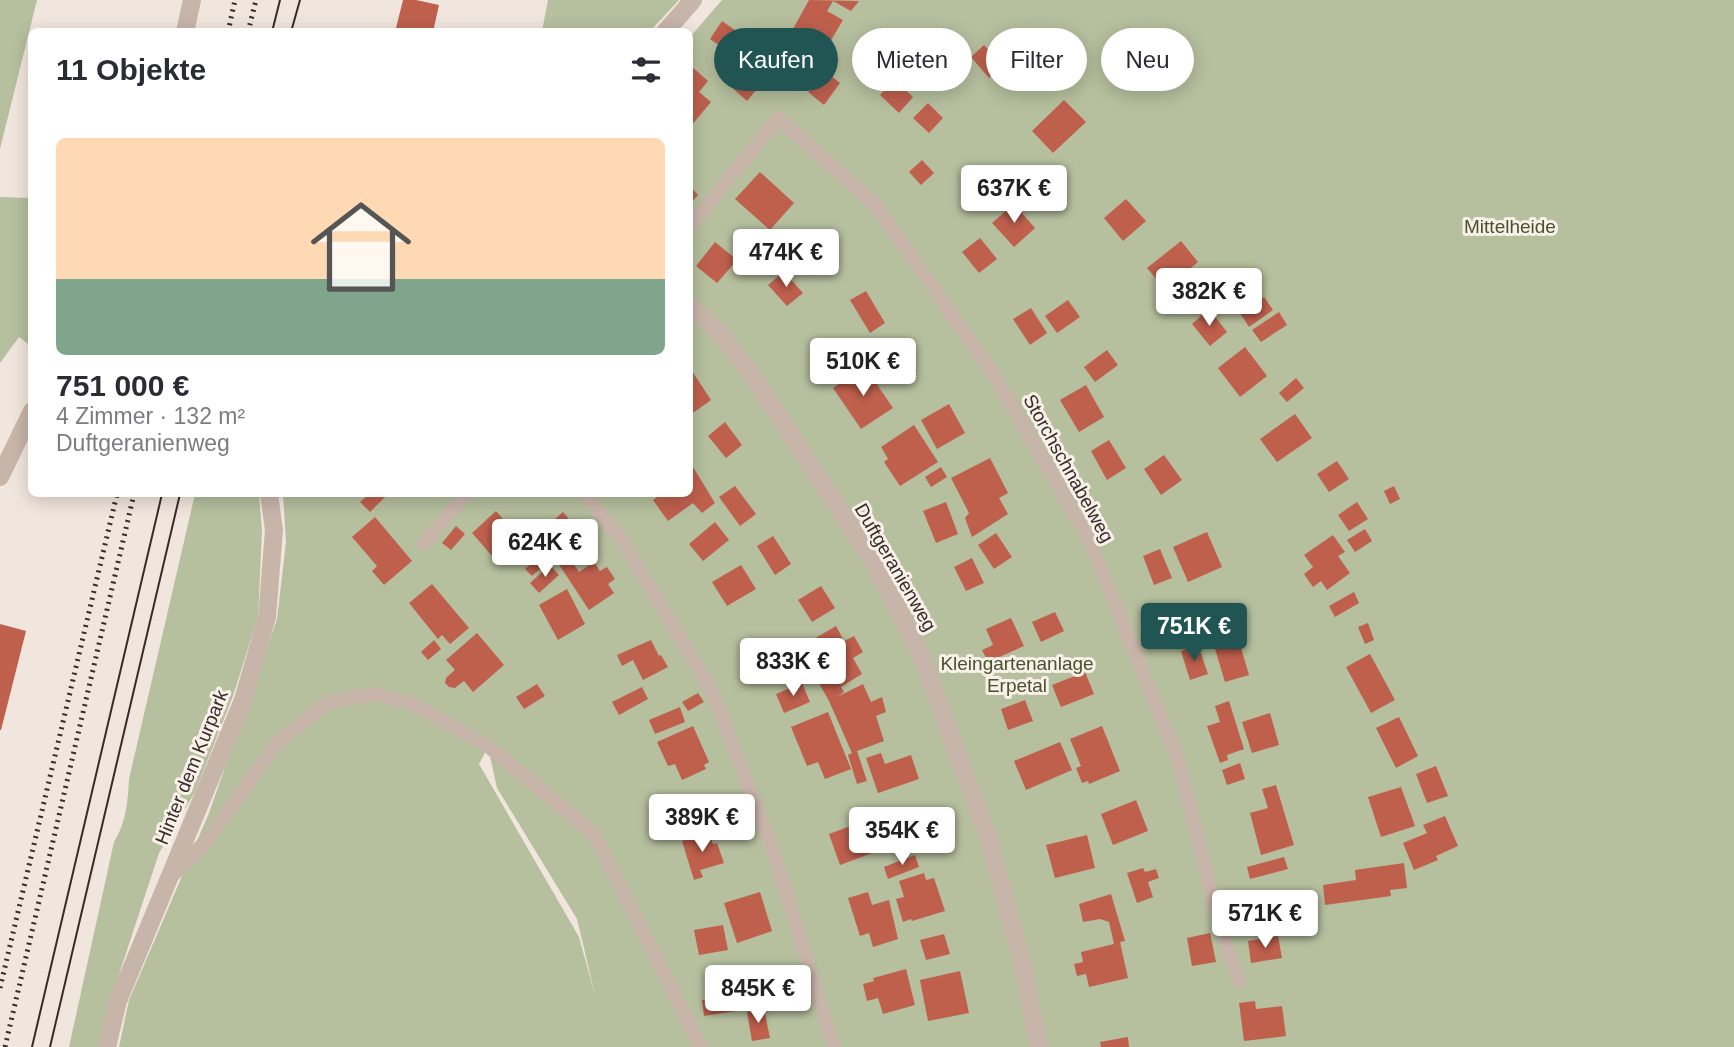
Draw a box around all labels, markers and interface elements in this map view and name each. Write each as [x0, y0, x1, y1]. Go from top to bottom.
chip: Kaufen [714, 28, 838, 91]
chip: Mieten [852, 28, 972, 91]
chip: Filter [986, 28, 1087, 91]
chip: Neu [1101, 28, 1194, 91]
icon: filters [627, 51, 665, 89]
text: 11 Objekte [56, 53, 206, 86]
pin: 637K € [957, 166, 1071, 225]
text: 637K € [977, 175, 1051, 201]
icon: home [298, 184, 424, 310]
park label: Mittelheide [1464, 216, 1556, 237]
pin: 474K € [729, 230, 843, 289]
text: 474K € [749, 239, 823, 265]
pin: 382K € [1152, 268, 1266, 328]
text: 382K € [1172, 278, 1246, 304]
pin: 510K € [806, 338, 920, 398]
text: 510K € [826, 348, 900, 374]
text: 751 000 € [56, 369, 189, 402]
street label: Storchschnabelweg [1019, 391, 1118, 546]
text: 4 Zimmer · 132 m² [56, 403, 245, 429]
text: Duftgeranienweg [56, 430, 230, 456]
street label: Duftgeranienweg [851, 500, 941, 635]
pin: 624K € [488, 520, 602, 579]
text: 624K € [508, 529, 582, 555]
pin: 751K € [1137, 604, 1251, 663]
text: 751K € [1157, 613, 1231, 639]
pin: 833K € [736, 638, 850, 698]
text: 833K € [756, 648, 830, 674]
park label: Kleingartenanlage Erpetal [940, 653, 1094, 696]
street label: Hinter dem Kurpark [151, 686, 232, 847]
pin: 389K € [645, 794, 759, 854]
text: 389K € [665, 804, 739, 830]
pin: 354K € [845, 808, 959, 867]
text: 354K € [865, 817, 939, 843]
pin: 571K € [1208, 890, 1322, 950]
text: 571K € [1228, 900, 1302, 926]
pin: 845K € [701, 965, 815, 1025]
text: 845K € [721, 975, 795, 1001]

